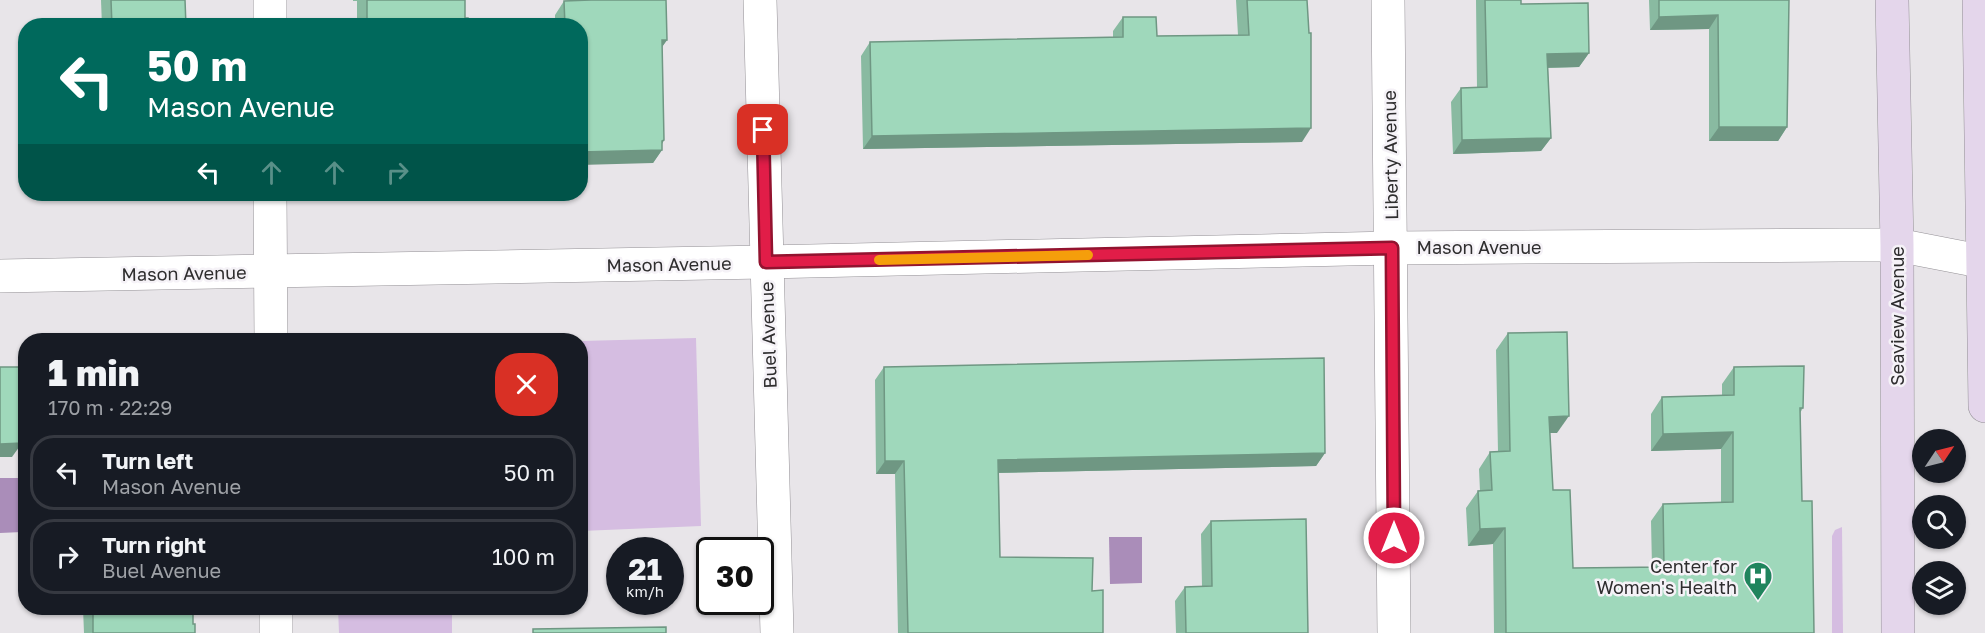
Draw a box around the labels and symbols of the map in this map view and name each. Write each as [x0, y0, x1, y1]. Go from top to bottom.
street label: Liberty Avenue [1378, 90, 1402, 220]
pin [737, 104, 788, 155]
street label: Mason Avenue [1416, 236, 1542, 258]
street label: Seaview Avenue [1886, 246, 1908, 386]
street label: Mason Avenue [606, 252, 732, 276]
street label: Mason Avenue [121, 261, 247, 285]
street label: Buel Avenue [755, 281, 781, 389]
north arrow [1912, 429, 1966, 483]
position arrow [1362, 506, 1426, 570]
speed limit sign: 30 [696, 537, 774, 615]
place label: Center for Women's Health [1596, 555, 1737, 598]
hospital icon: Center for Women's Health [1742, 560, 1774, 602]

